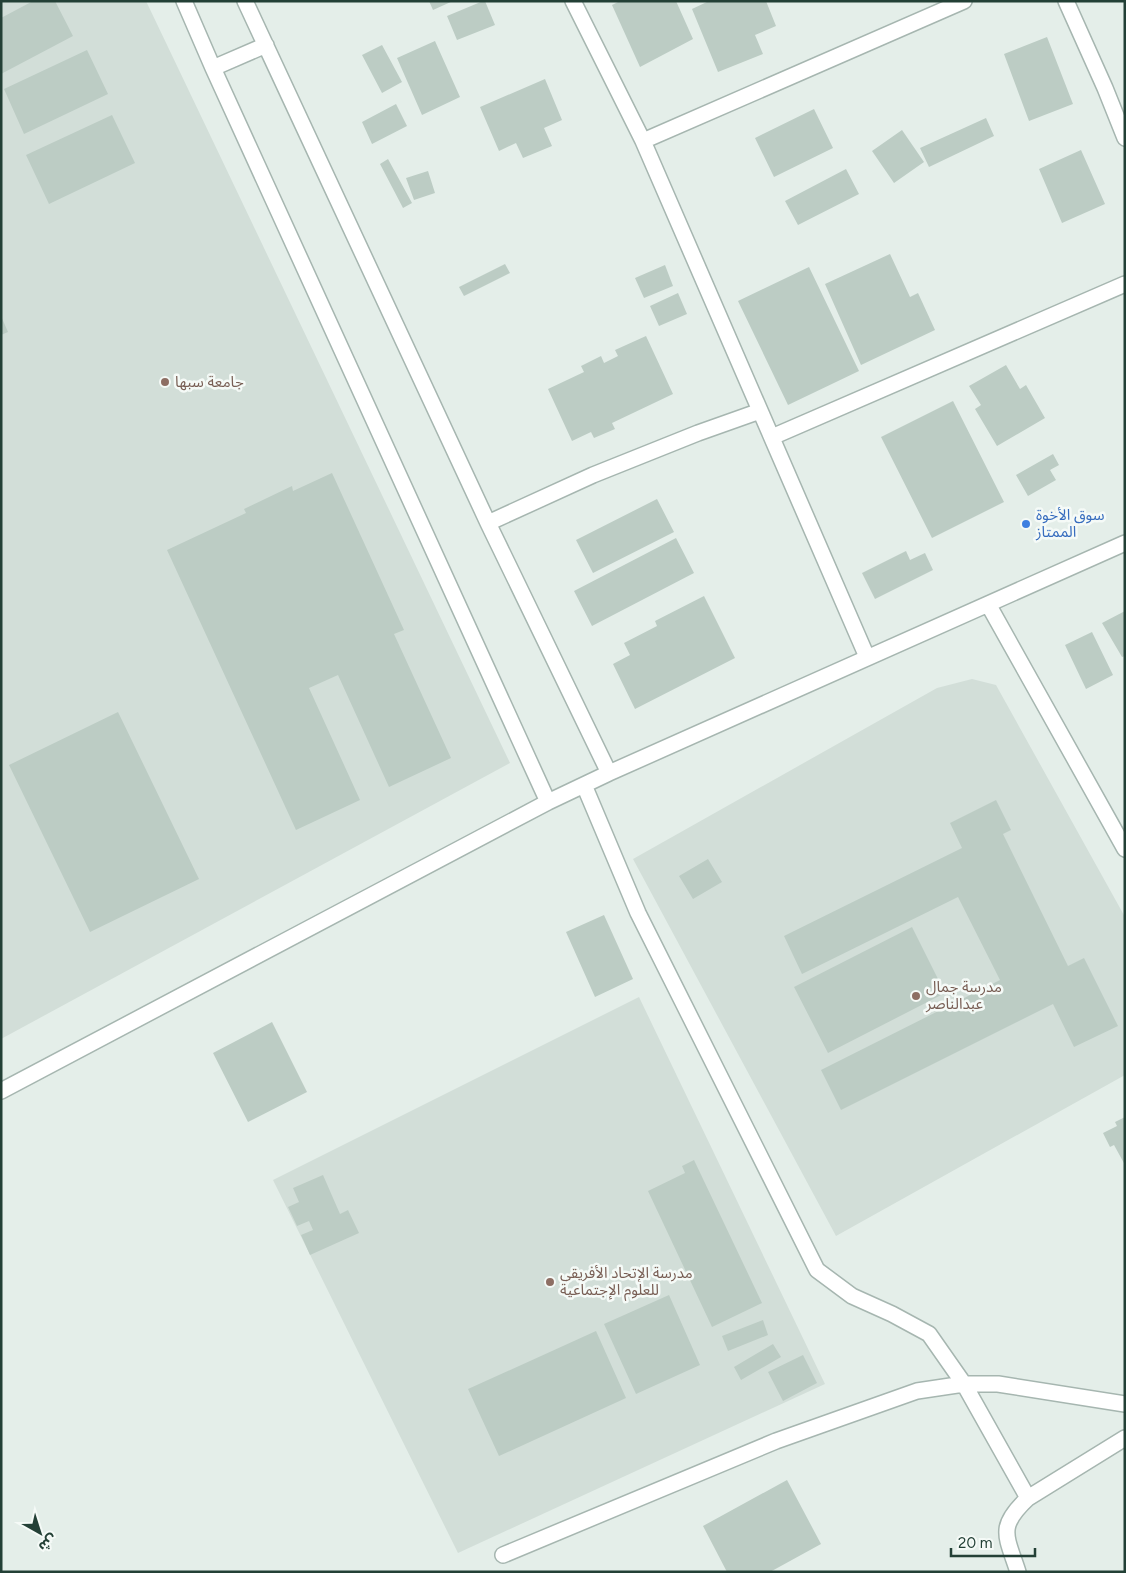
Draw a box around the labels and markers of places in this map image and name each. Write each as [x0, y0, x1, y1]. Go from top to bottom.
place label: جامعة سبها [175, 373, 244, 391]
marker: جامعة سبها [159, 376, 171, 388]
place label: سوق الأخوة الممتاز [1035, 506, 1105, 541]
marker: سوق الأخوة الممتاز [1020, 518, 1032, 530]
place label: مدرسة جمال عبدالناصر [925, 978, 1002, 1013]
marker: مدرسة جمال عبدالناصر [910, 990, 922, 1002]
place label: مدرسة الإتحاد الأفريقي للعلوم الإجتماعية [560, 1264, 693, 1301]
marker: مدرسة الإتحاد الأفريقي للعلوم الإجتماعية [544, 1276, 556, 1288]

